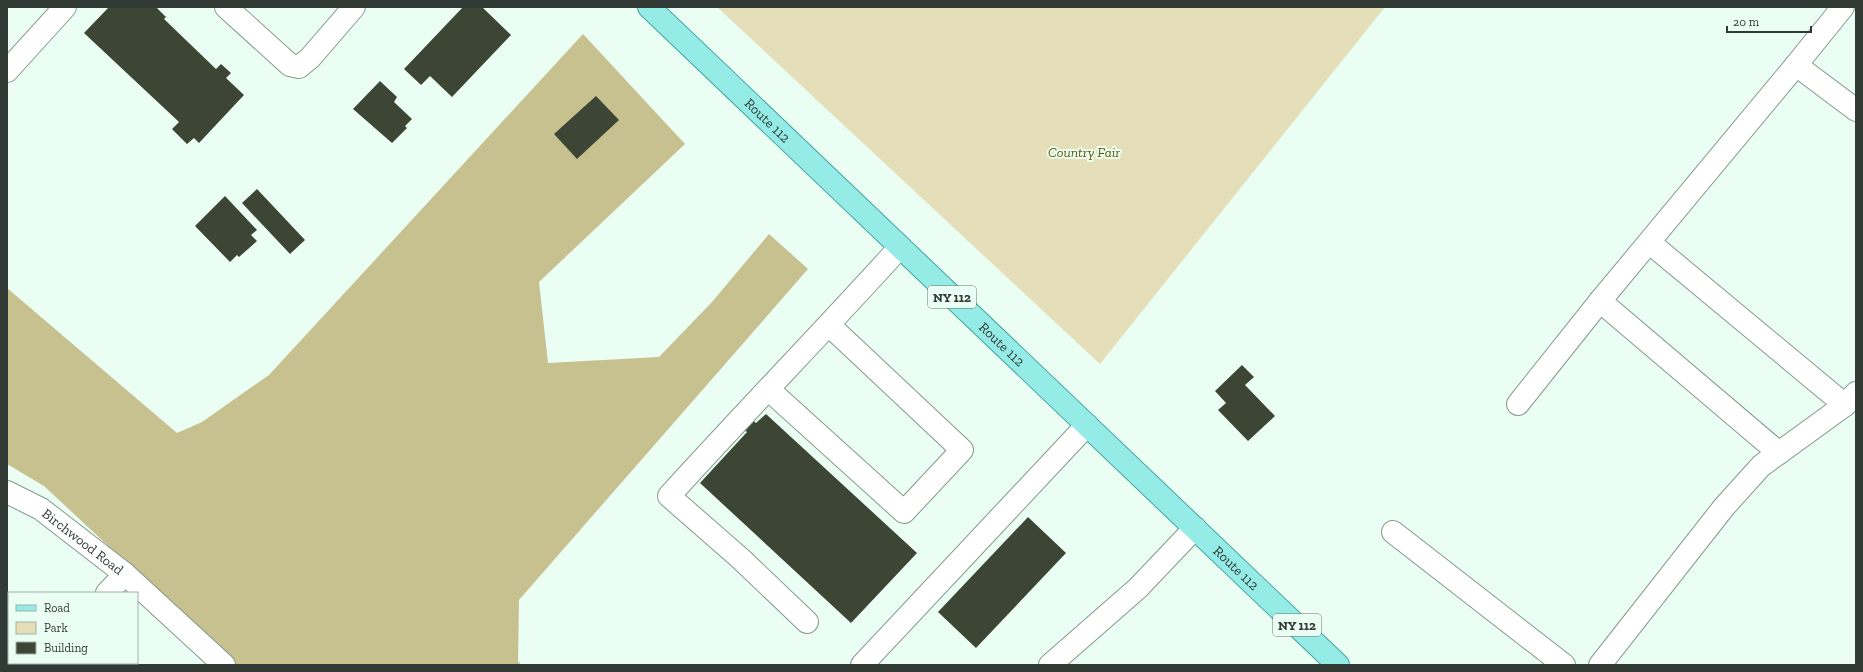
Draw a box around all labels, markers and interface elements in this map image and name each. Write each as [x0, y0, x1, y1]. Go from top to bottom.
scale bar [1727, 8, 1811, 34]
text: 20 m [1733, 15, 1760, 29]
street label: Route 112 [741, 95, 794, 146]
park label: Country Fair [1048, 144, 1120, 161]
road number: NY 112 [928, 286, 976, 308]
street label: Route 112 [975, 319, 1028, 370]
street label: Birchwood Road [39, 505, 127, 579]
street label: Route 112 [1210, 543, 1262, 594]
legend [8, 592, 138, 664]
text: Road [44, 601, 70, 615]
road number: NY 112 [1273, 614, 1321, 636]
text: Park [44, 621, 69, 635]
text: Building [44, 641, 88, 655]

